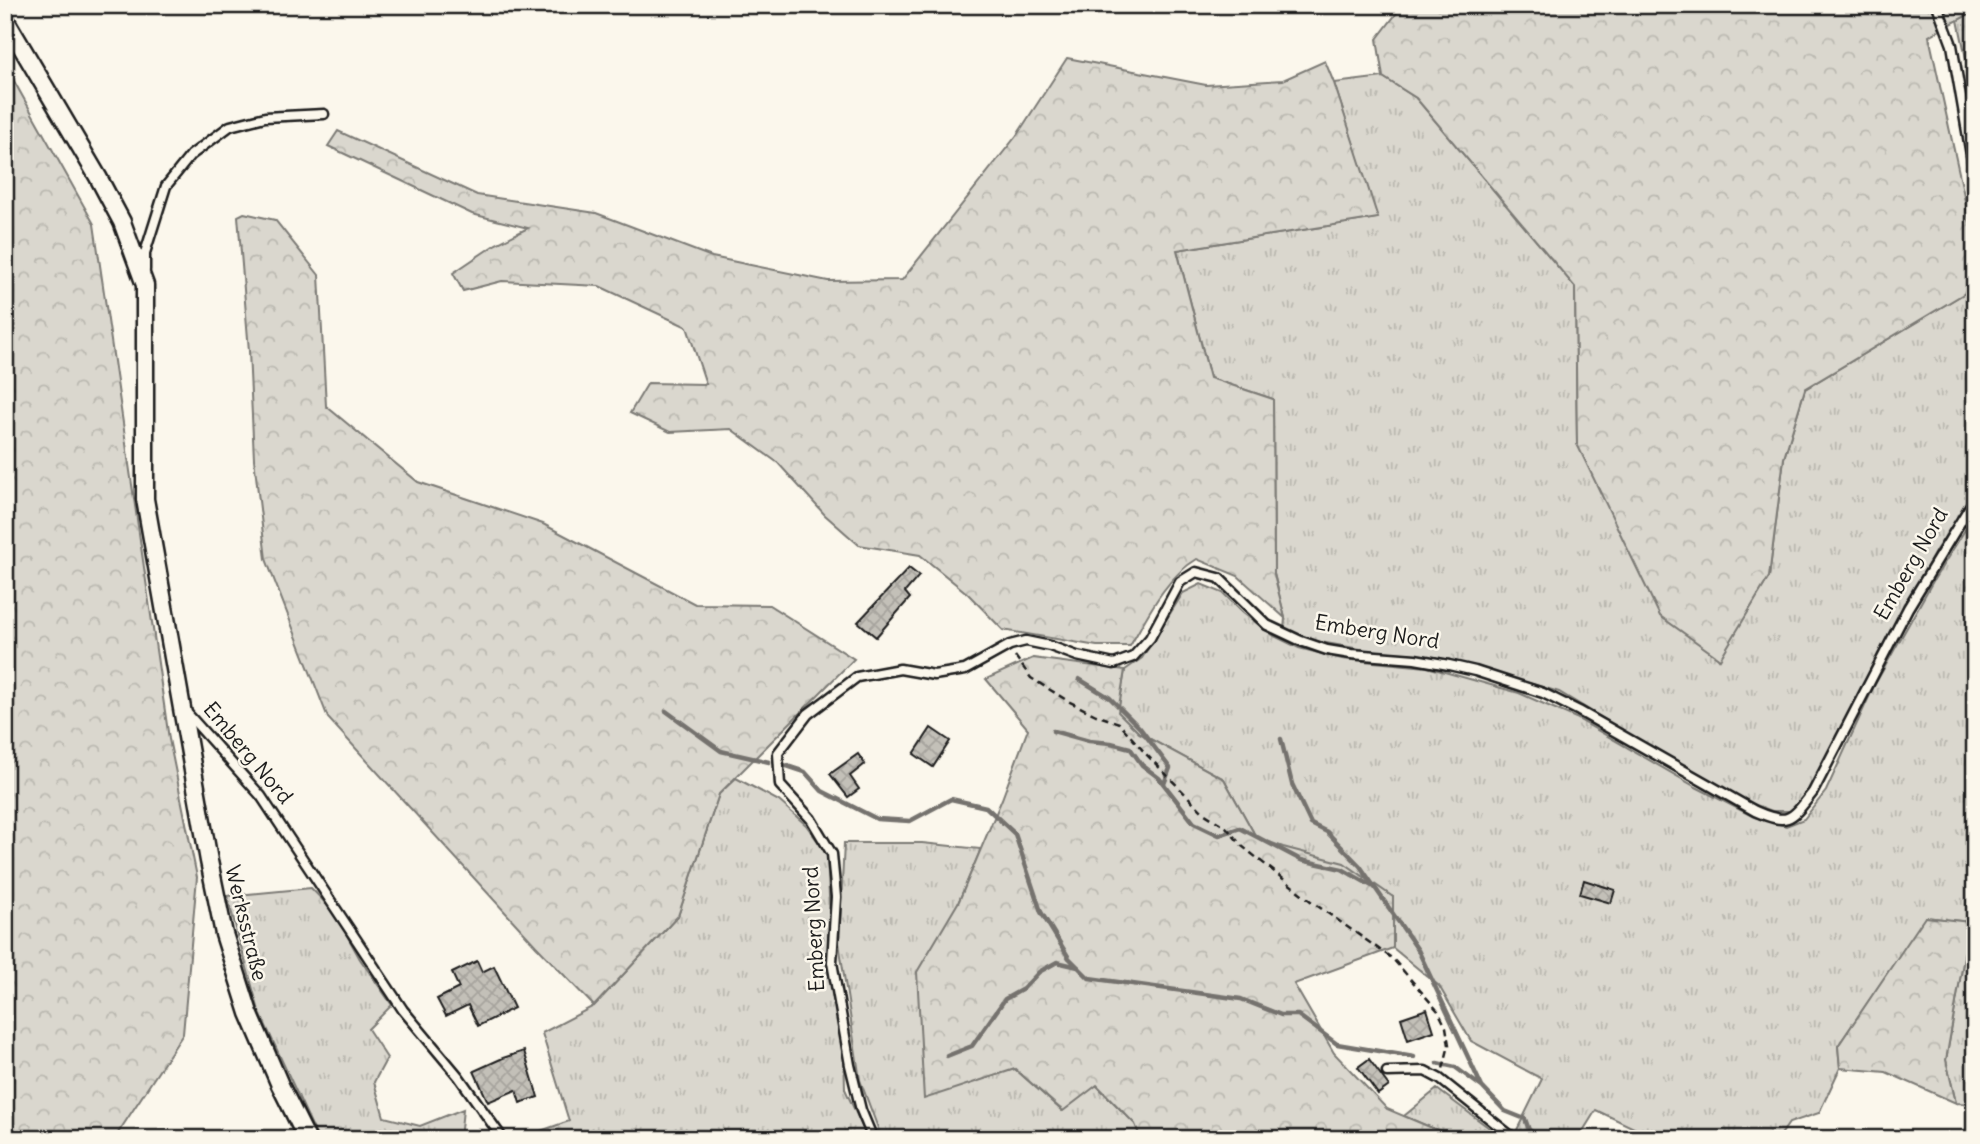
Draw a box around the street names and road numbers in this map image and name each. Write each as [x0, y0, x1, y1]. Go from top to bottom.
street label: Emberg Nord [1868, 503, 1954, 625]
street label: Emberg Nord [1313, 608, 1441, 655]
street label: Emberg Nord [198, 696, 299, 809]
street label: Werksstraße [219, 862, 274, 983]
street label: Emberg Nord [797, 866, 830, 992]

